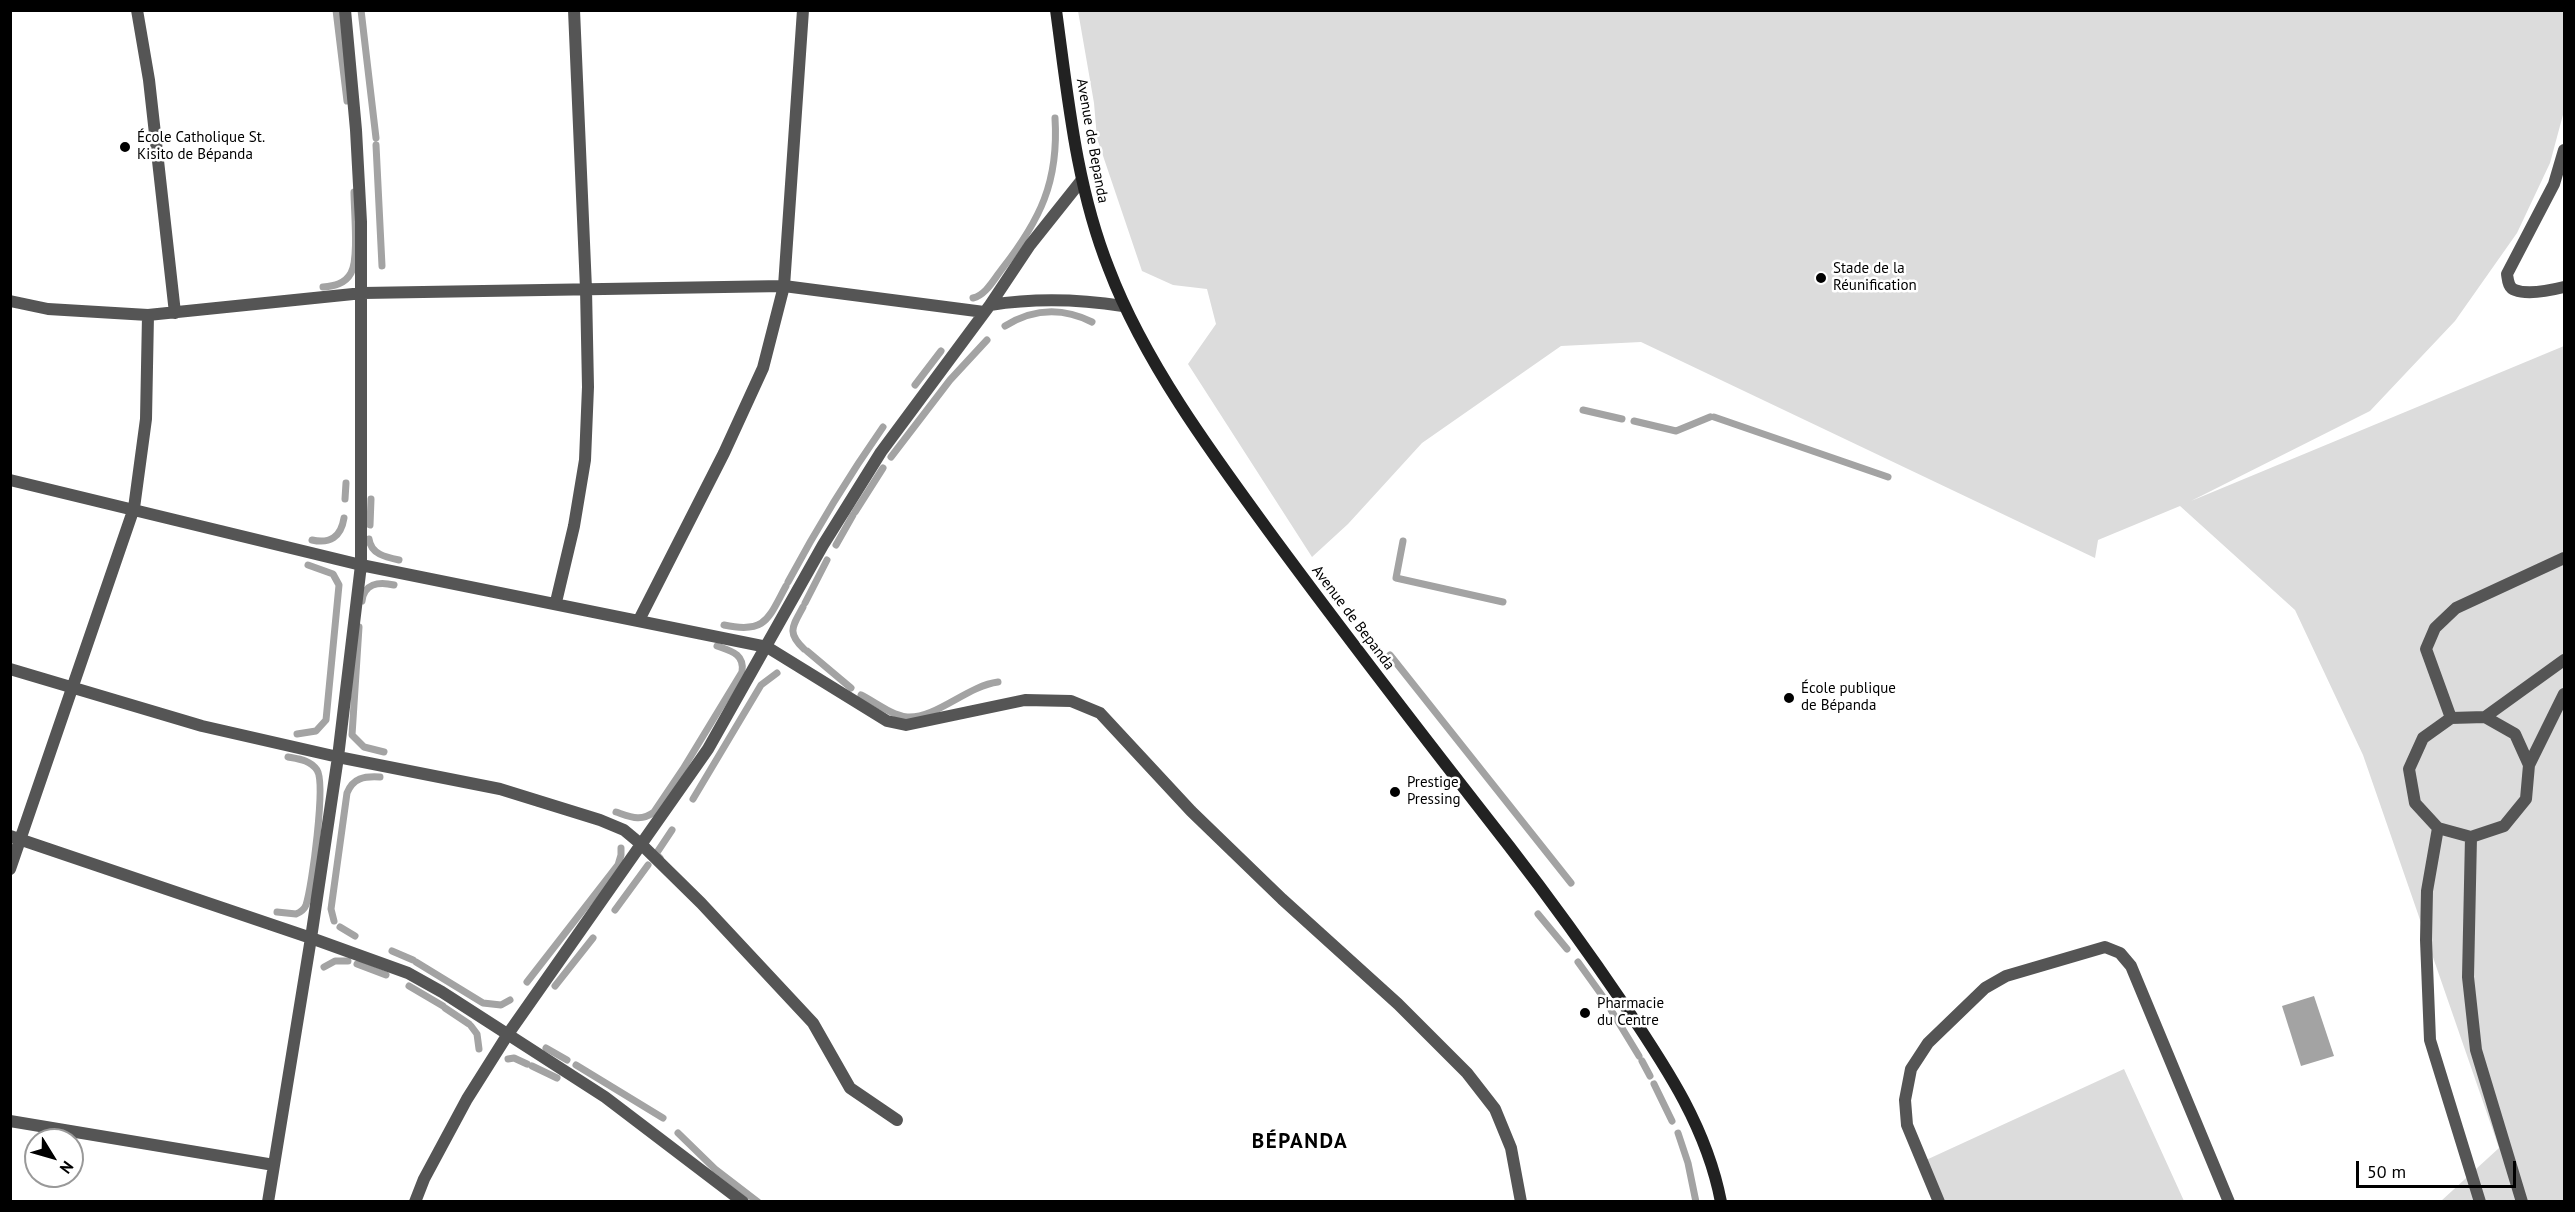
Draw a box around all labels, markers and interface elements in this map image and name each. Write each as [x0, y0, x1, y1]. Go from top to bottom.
street label: Avenue de Bepanda [1072, 77, 1112, 205]
place label: École Catholique St. Kisito de Bépanda [137, 129, 265, 164]
marker: École Catholique St. Kisito de Bépanda [118, 140, 132, 154]
place label: Stade de la Réunification [1833, 260, 1917, 295]
marker: Stade de la Réunification [1814, 271, 1828, 285]
street label: Avenue de Bepanda [1308, 562, 1398, 674]
place label: École publique de Bépanda [1801, 680, 1896, 715]
marker: École publique de Bépanda [1782, 691, 1796, 705]
place label: Prestige Pressing [1407, 774, 1460, 809]
marker: Prestige Pressing [1388, 785, 1402, 799]
place label: Pharmacie du Centre [1597, 995, 1664, 1030]
marker: Pharmacie du Centre [1578, 1006, 1592, 1020]
north arrow [24, 1128, 84, 1188]
district label: BÉPANDA [1252, 1129, 1348, 1155]
scale bar [2359, 1149, 2520, 1187]
text: N [56, 1157, 78, 1178]
text: 50 m [2367, 1160, 2406, 1183]

